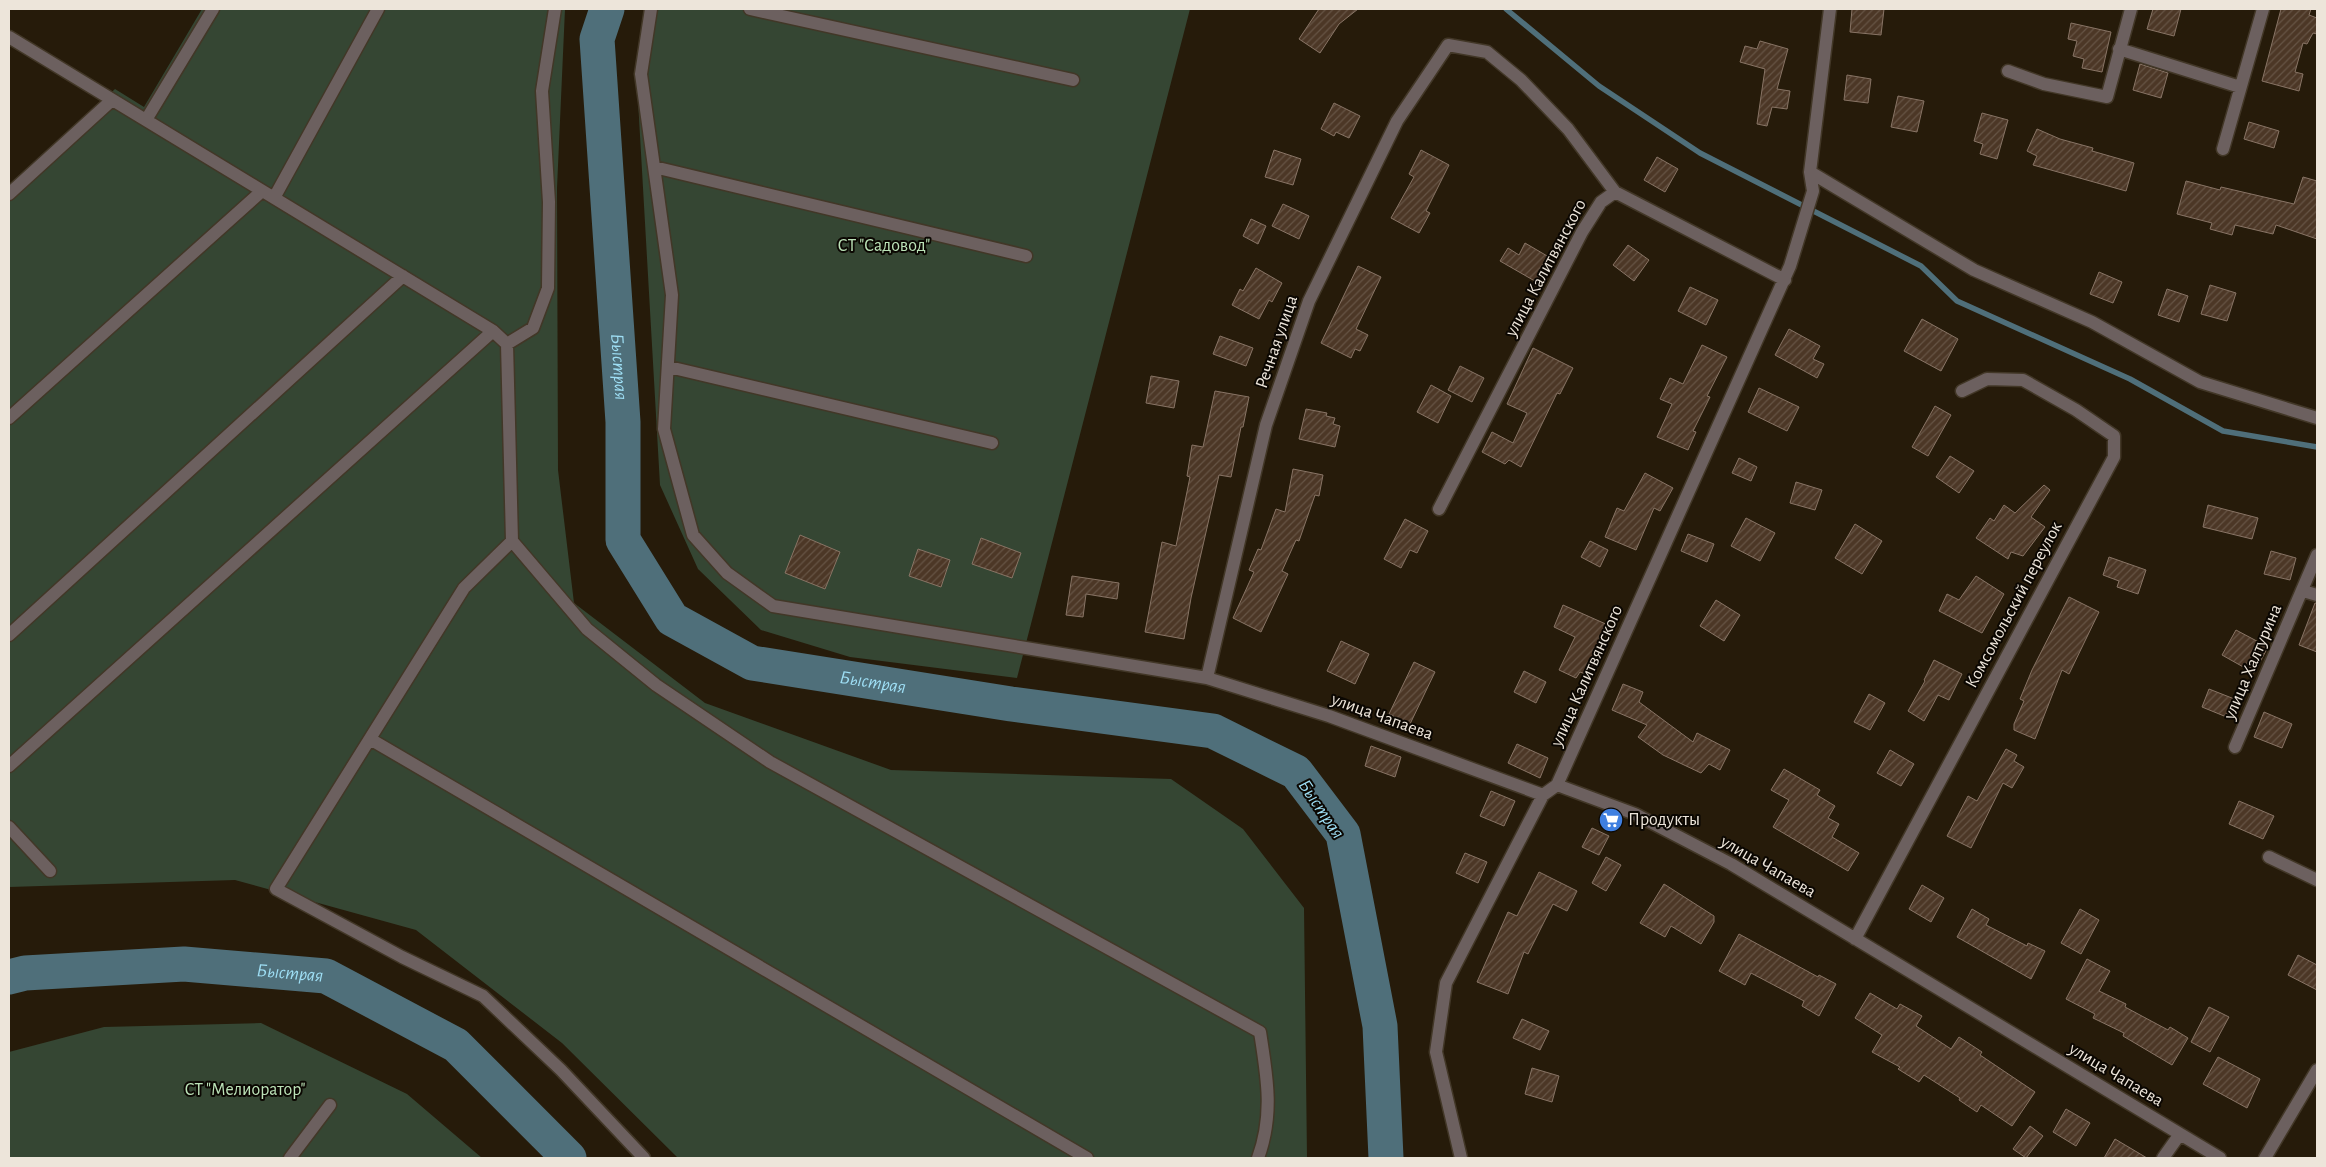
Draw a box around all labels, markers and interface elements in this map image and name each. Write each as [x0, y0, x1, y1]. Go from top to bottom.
street label: улица Калитвянского [1502, 196, 1590, 340]
park label: СТ "Садовод" [838, 237, 930, 255]
street label: Речная улица [1253, 293, 1301, 391]
water label: Быстрая [607, 333, 631, 401]
street label: Комсомольский переулок [1962, 518, 2066, 691]
street label: улица Халтурина [2220, 602, 2285, 723]
street label: улица Калитвянского [1547, 603, 1626, 750]
water label: Быстрая [838, 668, 907, 697]
street label: улица Чапаева [1328, 690, 1435, 744]
water label: Быстрая [1294, 776, 1348, 842]
supermarket icon: Продукты [1598, 807, 1624, 833]
place label: Продукты [1628, 811, 1700, 829]
street label: улица Чапаева [1716, 832, 1819, 901]
water label: Быстрая [256, 961, 324, 985]
street label: улица Чапаева [2065, 1039, 2166, 1110]
park label: СТ "Мелиоратор" [184, 1081, 306, 1099]

